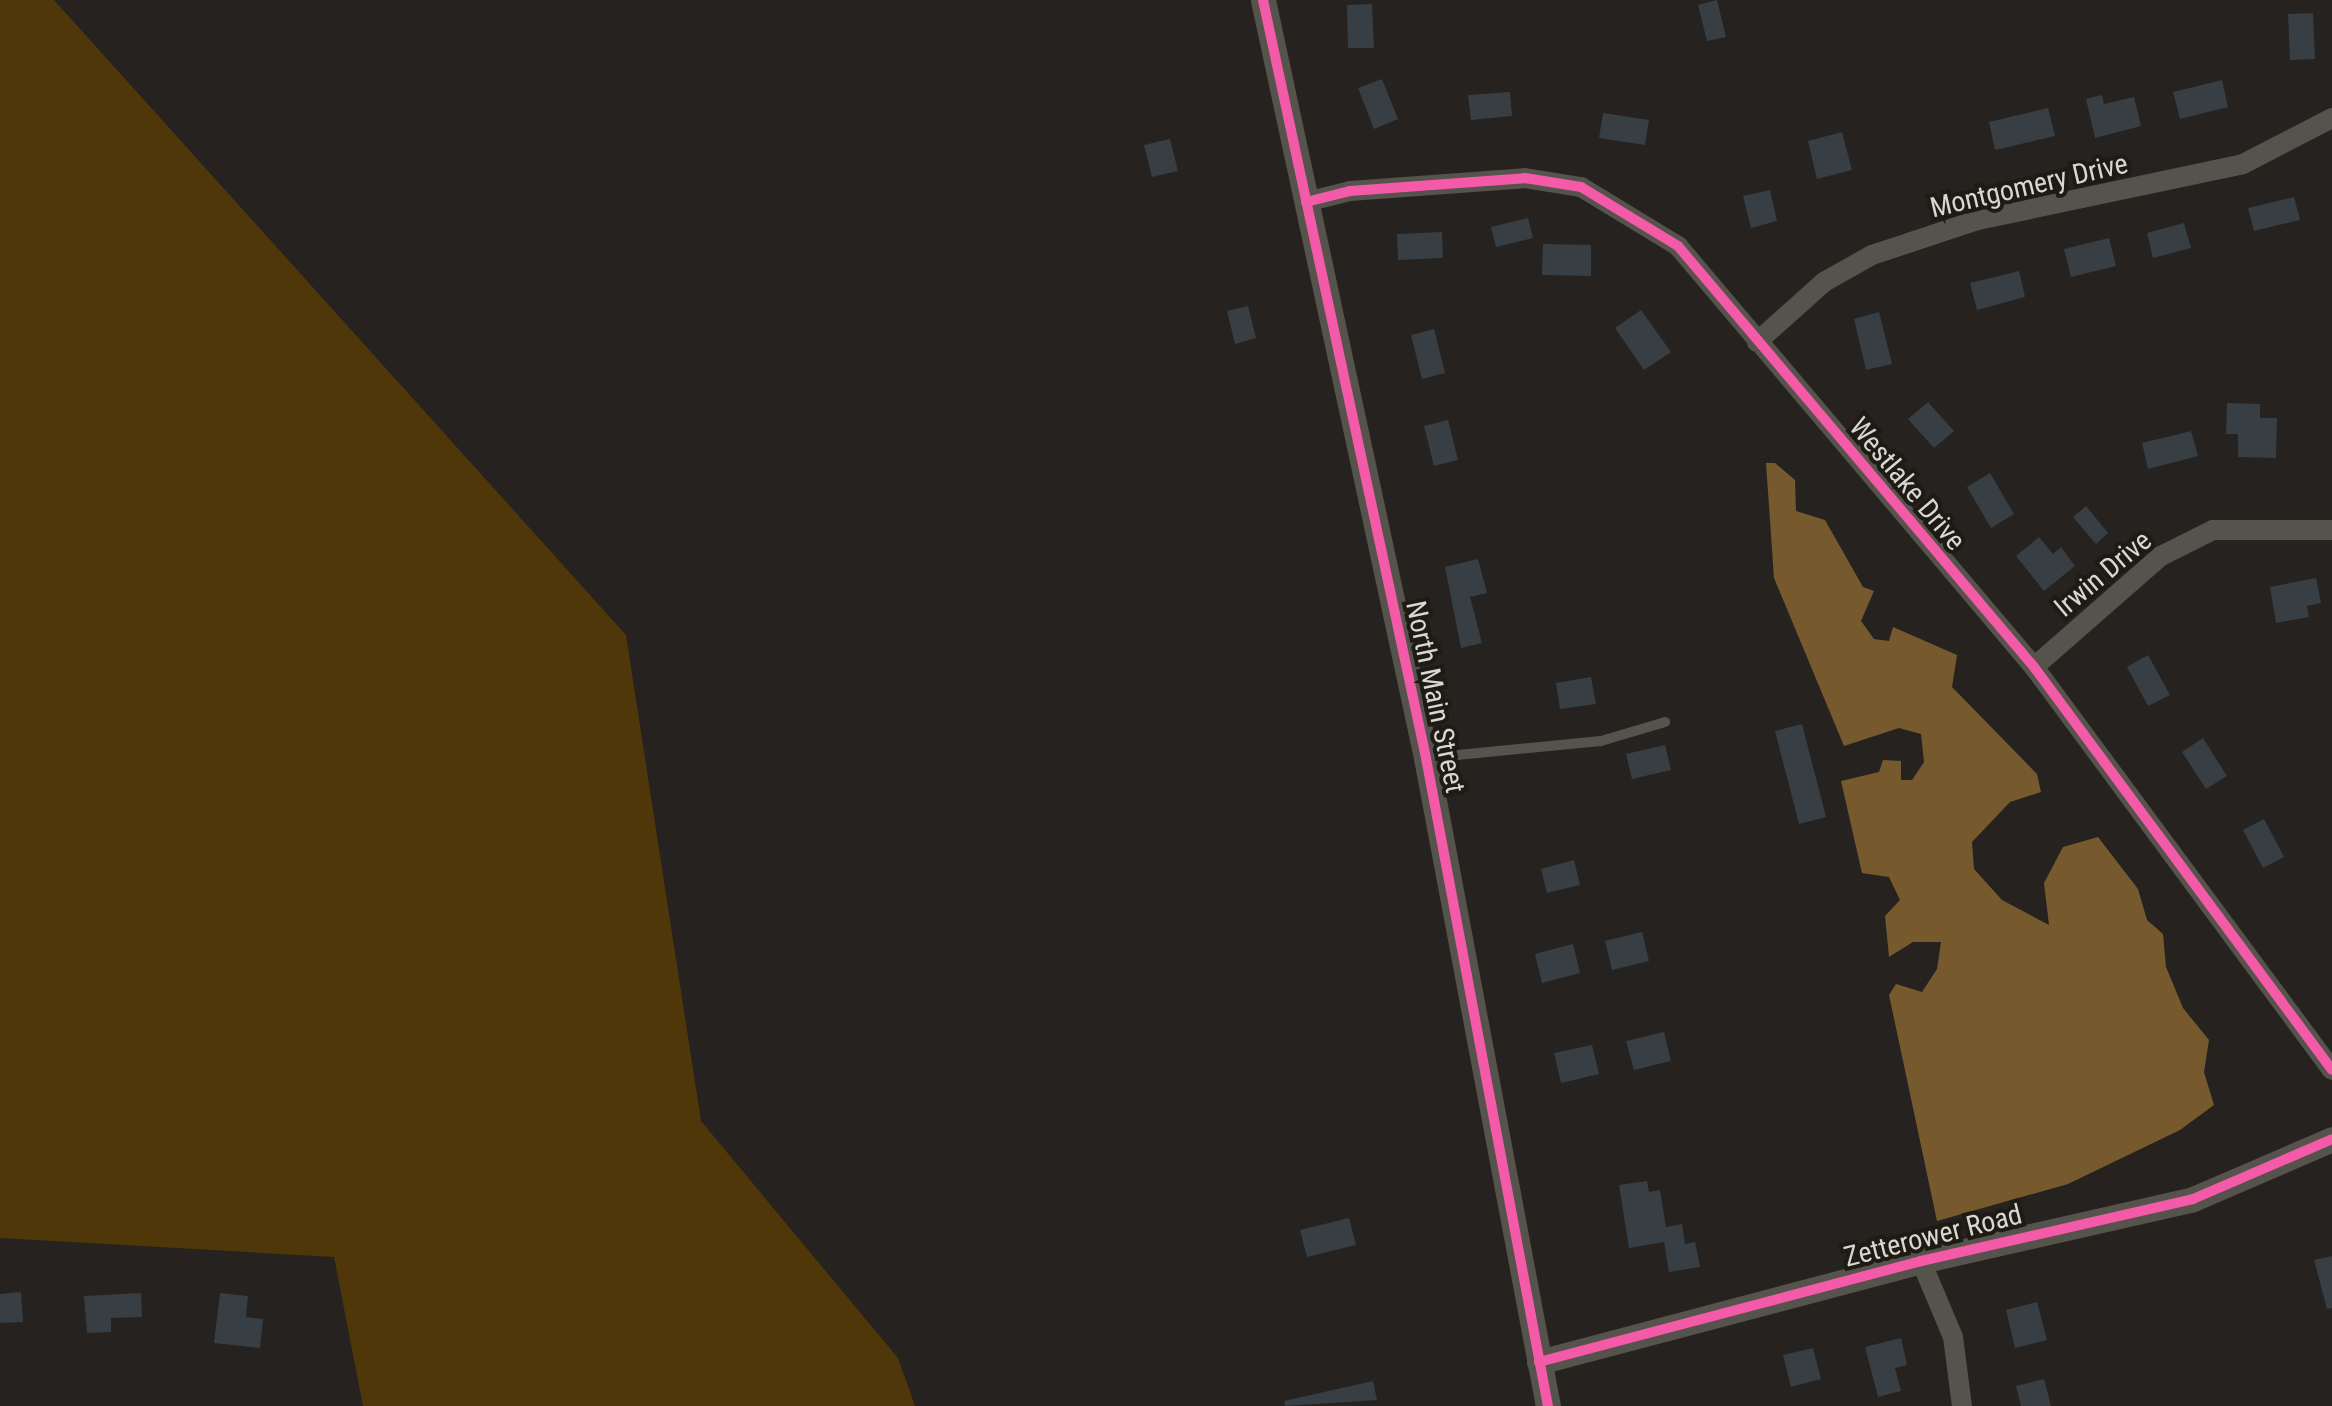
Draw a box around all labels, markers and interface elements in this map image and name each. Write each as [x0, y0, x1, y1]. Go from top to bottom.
street label: Montgomery Drive [1927, 147, 2131, 225]
street label: Westlake Drive [1842, 411, 1972, 557]
street label: Irwin Drive [2048, 524, 2158, 624]
street label: North Main Street [1398, 598, 1472, 796]
street label: Zetterower Road [1841, 1198, 2025, 1274]

